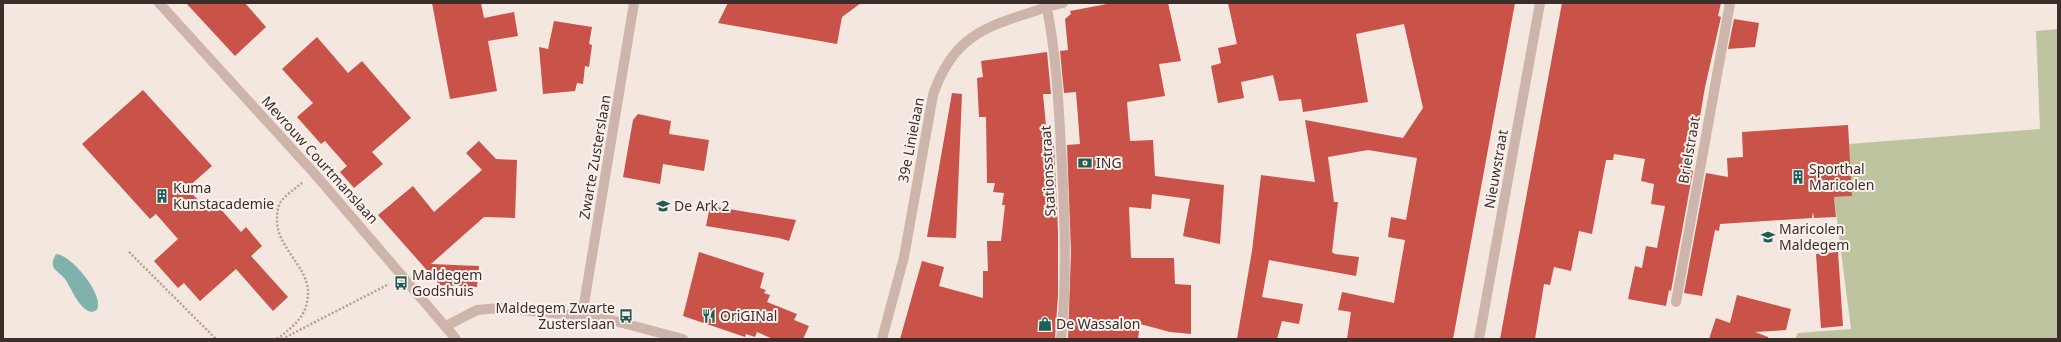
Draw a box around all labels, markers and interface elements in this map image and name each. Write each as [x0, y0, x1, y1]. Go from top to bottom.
street label: Mevrouw Courtmanslaan [258, 92, 383, 228]
street label: Zwarte Zusterslaan [574, 93, 615, 221]
street label: 39e Linielaan [893, 96, 928, 184]
street label: Brielstraat [1673, 115, 1704, 185]
street label: Stationsstraat [1036, 125, 1059, 217]
street label: Nieuwstraat [1479, 128, 1512, 210]
place label: ING [1096, 153, 1122, 172]
bank icon: ING [1077, 155, 1093, 171]
place label: Sporthal Maricolen [1809, 159, 1874, 194]
building icon: Sporthal Maricolen [1790, 169, 1806, 185]
place label: Kuma Kunstacademie [173, 178, 274, 213]
building icon: Kuma Kunstacademie [154, 188, 170, 204]
place label: De Ark 2 [674, 196, 730, 215]
school or university icon: De Ark 2 [655, 198, 671, 214]
place label: Maricolen Maldegem [1779, 219, 1849, 254]
school or university icon: Maricolen Maldegem [1760, 229, 1776, 245]
place label: Maldegem Godshuis [412, 265, 482, 300]
bus stop icon: Maldegem Godshuis [393, 275, 409, 291]
place label: Maldegem Zwarte Zusterslaan [495, 298, 615, 333]
place label: OriGINal [720, 306, 777, 325]
bus stop icon: Maldegem Zwarte Zusterslaan [618, 308, 634, 324]
restaurant icon: OriGINal [701, 308, 717, 324]
place label: De Wassalon [1056, 314, 1140, 333]
shop icon: De Wassalon [1037, 316, 1053, 332]

